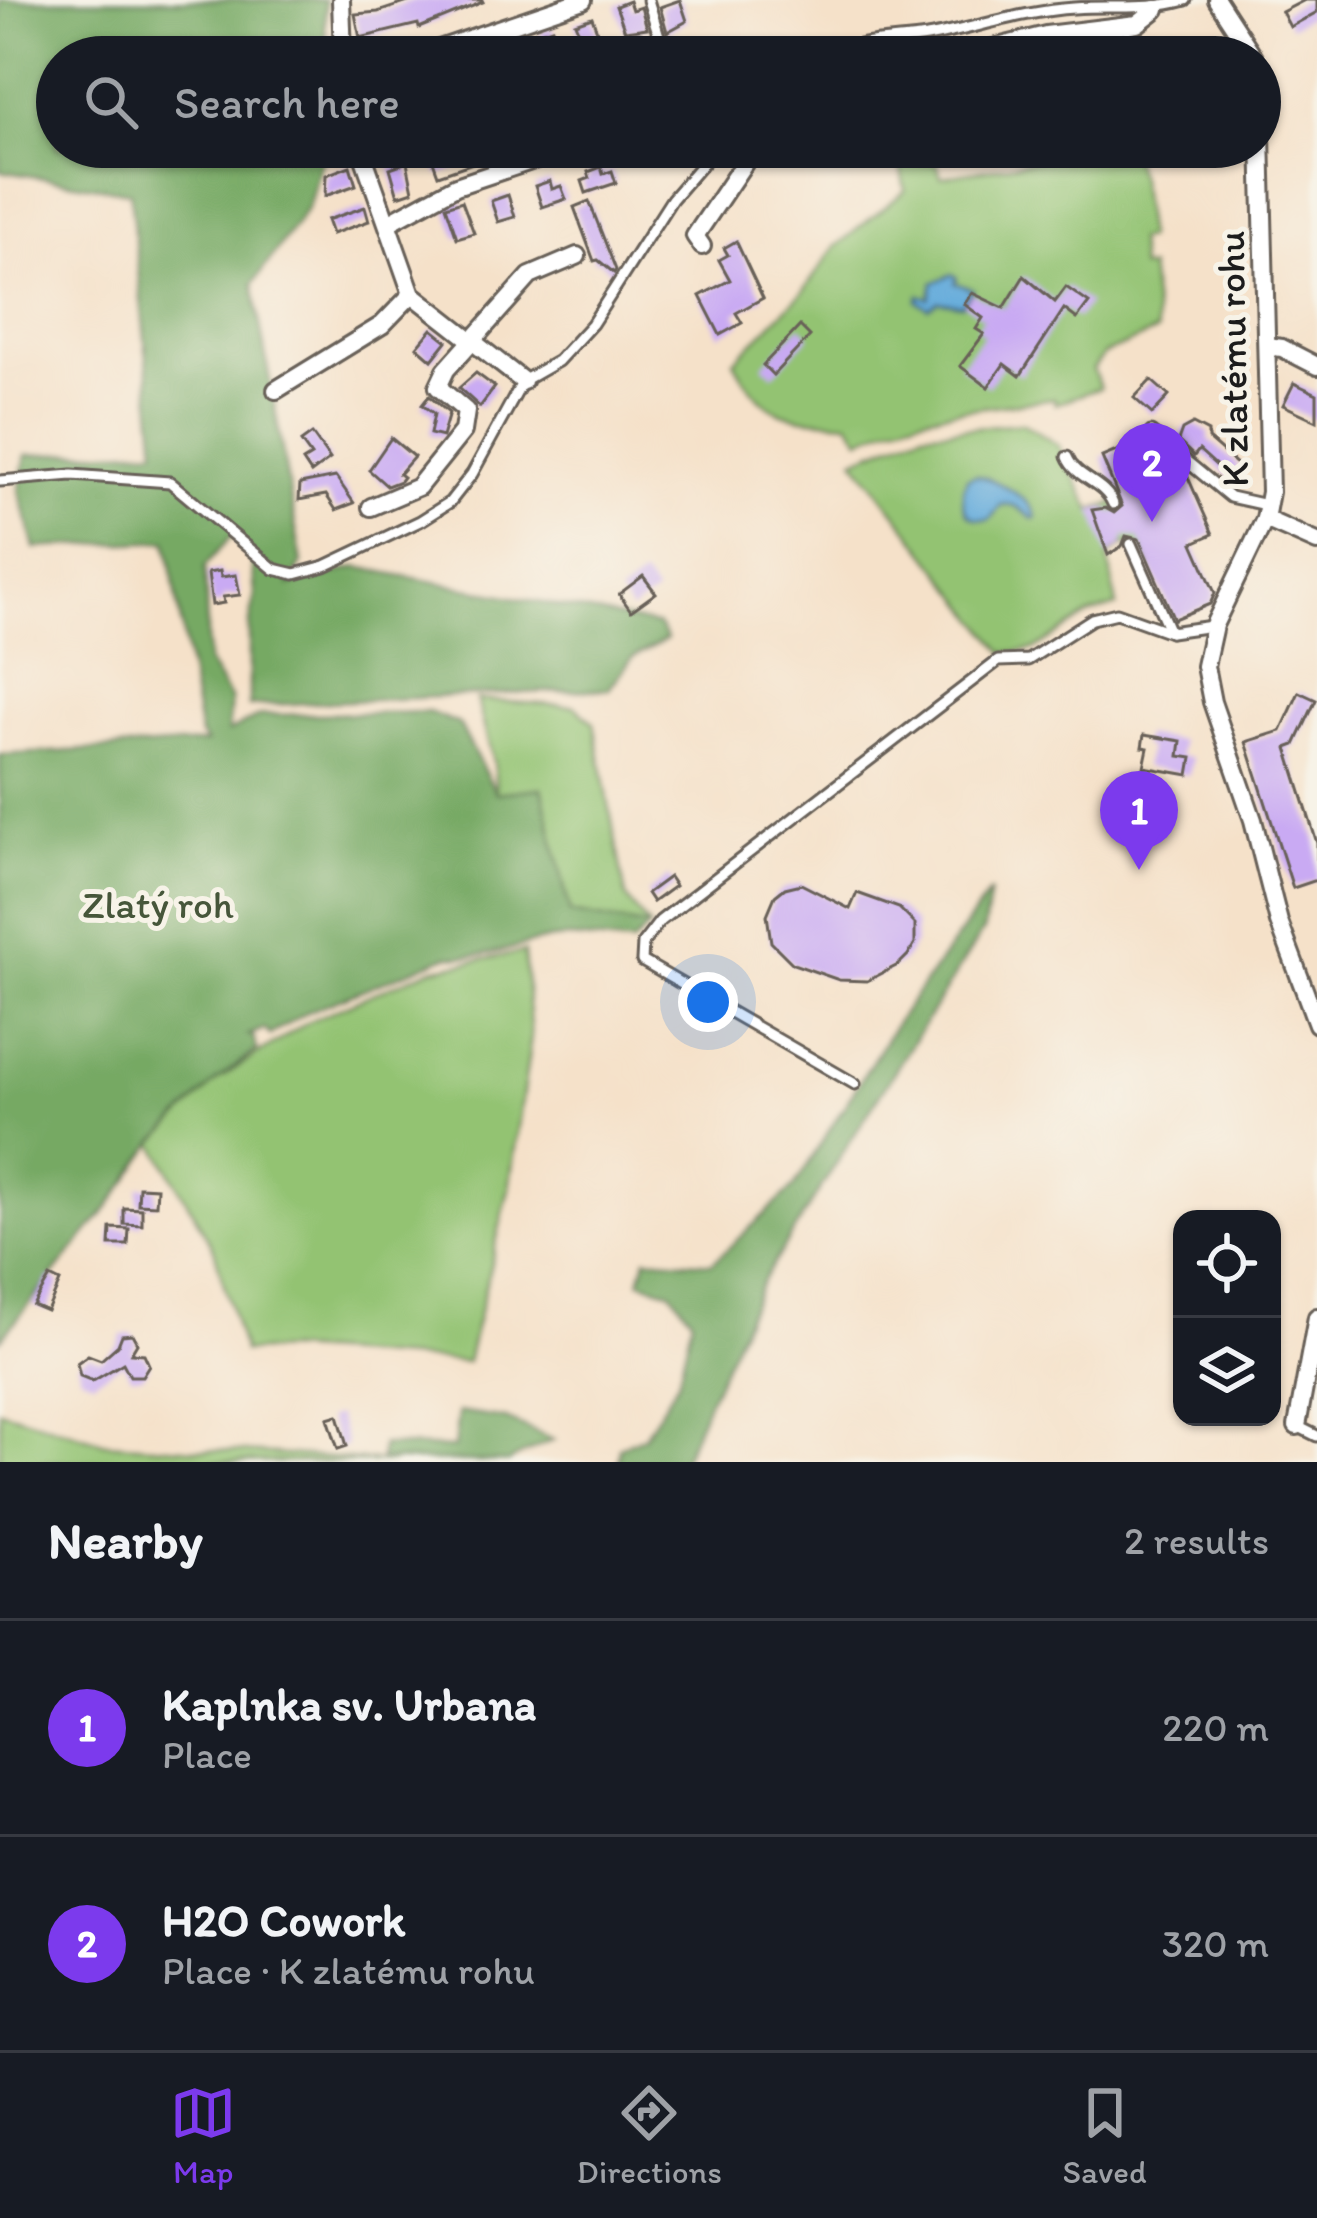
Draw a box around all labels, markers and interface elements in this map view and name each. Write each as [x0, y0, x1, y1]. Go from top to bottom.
search box [36, 36, 1281, 168]
icon: search [78, 69, 144, 135]
text: Search here [174, 75, 400, 129]
street label: K zlatému rohu [1207, 231, 1258, 487]
pin: 2 [1113, 423, 1191, 522]
pin: 1 [1100, 771, 1178, 870]
park label: Zlatý roh [82, 881, 234, 928]
your location [678, 972, 738, 1032]
map controls [1173, 1210, 1281, 1426]
button: locate [1173, 1210, 1281, 1318]
button: layers [1173, 1318, 1281, 1426]
text: Nearby [48, 1510, 203, 1571]
text: 2 results [1124, 1517, 1269, 1564]
text: Kaplnka sv. Urbana [162, 1677, 536, 1731]
text: 1 [78, 1704, 96, 1751]
text: 220 m [1162, 1704, 1269, 1751]
text: Place [162, 1731, 252, 1778]
text: H2O Cowork [162, 1893, 405, 1947]
text: 2 [77, 1920, 97, 1967]
text: 320 m [1162, 1920, 1269, 1967]
text: Place · K zlatému rohu [162, 1947, 535, 1994]
tab: Map [170, 2080, 236, 2191]
tab: Directions [577, 2080, 722, 2191]
tab: Saved [1063, 2080, 1147, 2191]

